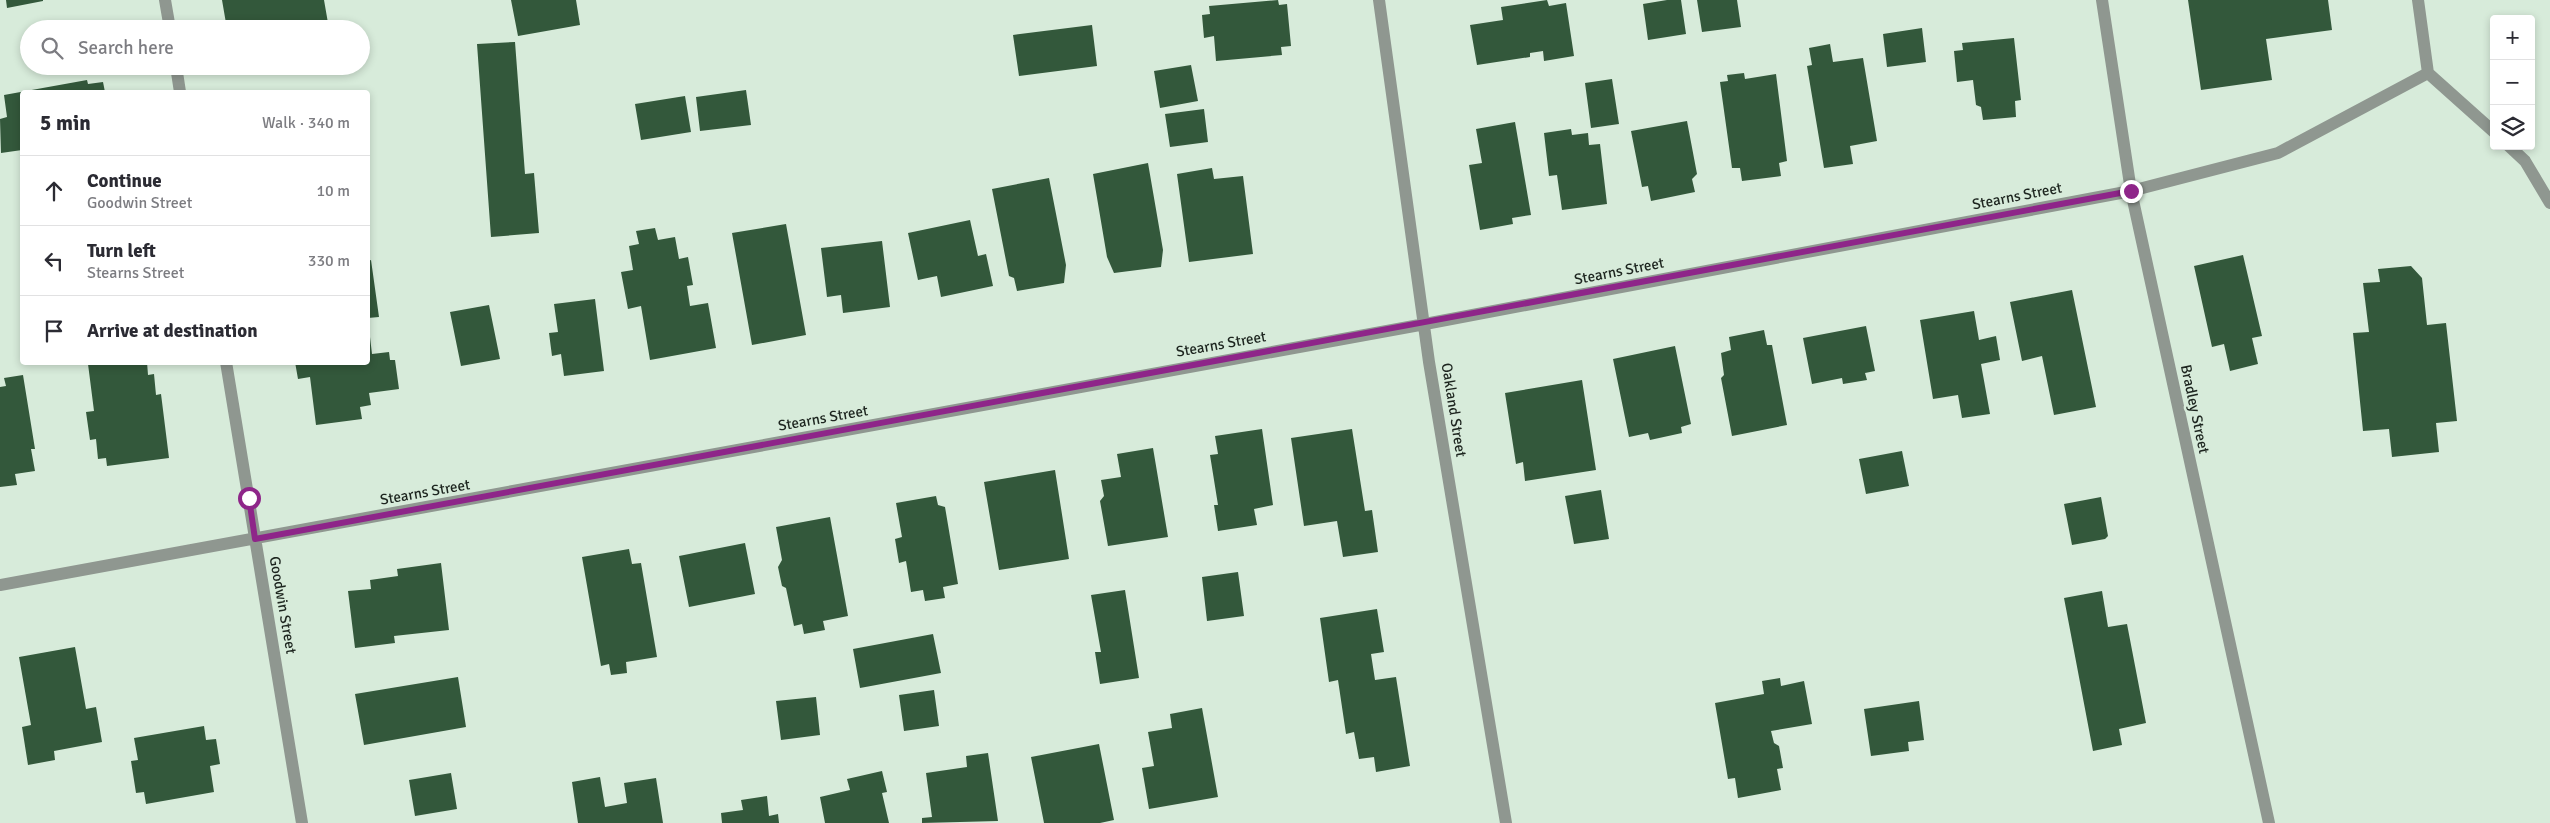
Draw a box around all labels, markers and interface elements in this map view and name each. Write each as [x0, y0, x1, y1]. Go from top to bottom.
map controls [2490, 15, 2535, 150]
button: + [2490, 15, 2535, 60]
search box [20, 20, 370, 75]
icon: search [38, 34, 66, 62]
text: Search here [78, 36, 174, 60]
button: − [2490, 60, 2535, 105]
button: layers [2490, 105, 2535, 150]
text: 5 min [40, 110, 91, 136]
text: Walk · 340 m [262, 113, 350, 133]
text: Continue [87, 169, 162, 193]
icon: ahead [40, 177, 68, 205]
street label: Stearns Street [1971, 178, 2063, 214]
route end [2120, 180, 2143, 203]
text: 10 m [316, 181, 350, 201]
text: Goodwin Street [87, 193, 192, 213]
text: Turn left [87, 239, 156, 263]
icon: left [40, 247, 68, 275]
text: 330 m [308, 251, 350, 271]
street label: Stearns Street [1573, 253, 1665, 289]
text: Stearns Street [87, 263, 184, 283]
icon: arrive [40, 317, 68, 345]
text: Arrive at destination [87, 319, 258, 343]
street label: Stearns Street [1175, 327, 1267, 361]
street label: Oakland Street [1438, 362, 1470, 458]
street label: Bradley Street [2177, 363, 2213, 455]
street label: Stearns Street [777, 401, 869, 435]
street label: Stearns Street [379, 475, 471, 509]
route start [238, 487, 261, 510]
street label: Goodwin Street [266, 555, 300, 655]

